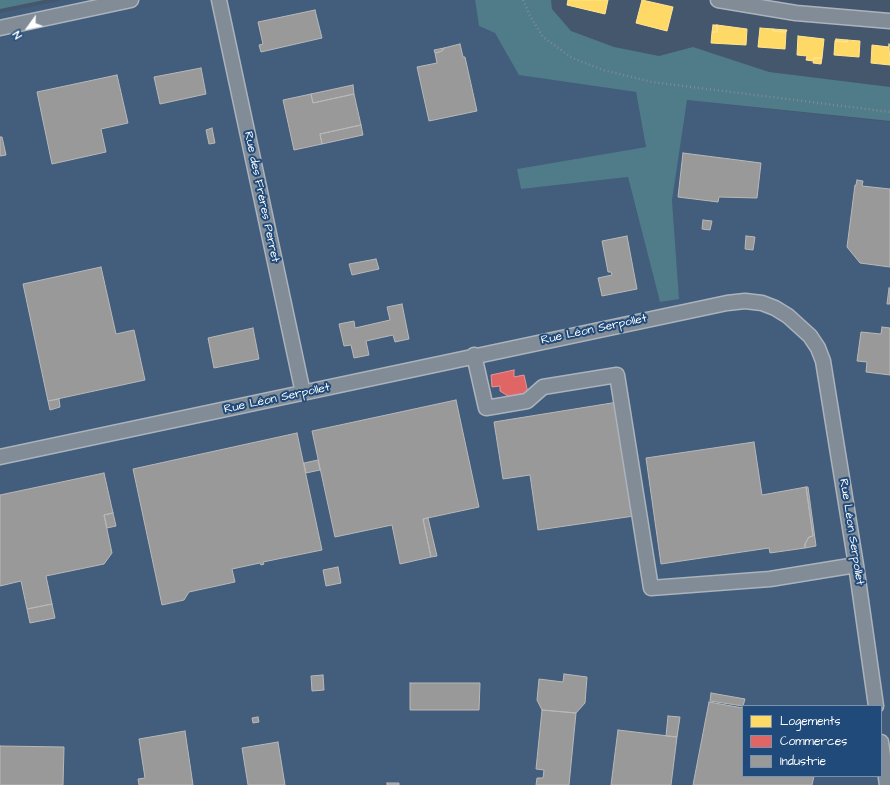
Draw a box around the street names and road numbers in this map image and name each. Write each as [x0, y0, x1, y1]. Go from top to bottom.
street label: Rue des Frères Perret [240, 130, 282, 264]
street label: Rue Léon Serpollet [540, 312, 648, 348]
street label: Rue Léon Serpollet [223, 381, 331, 417]
street label: Rue Léon Serpollet [835, 478, 867, 586]

